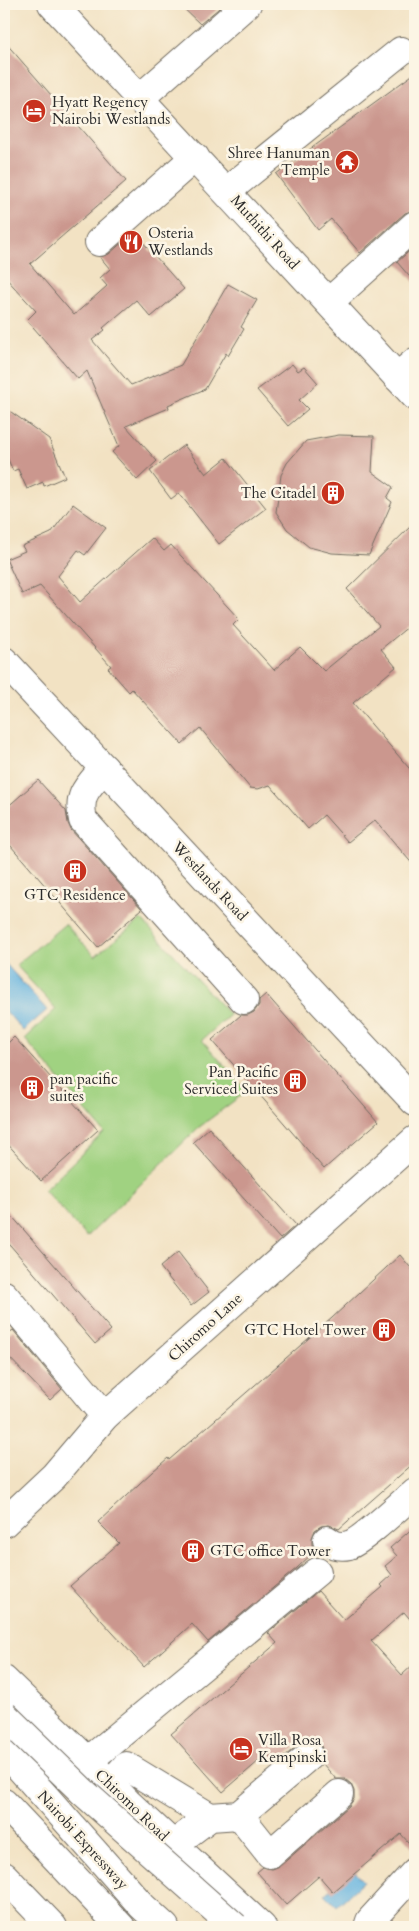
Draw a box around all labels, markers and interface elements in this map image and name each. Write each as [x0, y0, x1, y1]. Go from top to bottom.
place label: Hyatt Regency Nairobi Westlands [52, 92, 170, 129]
hotel icon: Hyatt Regency Nairobi Westlands [21, 98, 47, 124]
place label: Shree Hanuman Temple [228, 143, 330, 180]
temple icon: Shree Hanuman Temple [334, 149, 360, 175]
street label: Muthithi Road [226, 190, 304, 274]
place label: Osteria Westlands [147, 223, 213, 260]
restaurant icon: Osteria Westlands [118, 229, 144, 255]
building icon: The Citadel [320, 480, 346, 506]
place label: The Citadel [240, 483, 316, 503]
street label: Westlands Road [167, 836, 252, 925]
building icon: GTC Residence [62, 858, 88, 884]
place label: GTC Residence [24, 885, 126, 905]
place label: Pan Pacific Serviced Suites [184, 1062, 278, 1099]
building icon: Pan Pacific Serviced Suites [282, 1068, 308, 1094]
place label: pan pacific suites [50, 1069, 118, 1106]
building icon: pan pacific suites [19, 1075, 45, 1101]
street label: Chiromo Lane [164, 1288, 246, 1366]
building icon: GTC Hotel Tower [371, 1317, 397, 1343]
place label: GTC Hotel Tower [244, 1320, 367, 1340]
building icon: GTC office Tower [180, 1538, 206, 1564]
place label: GTC office Tower [210, 1541, 331, 1561]
place label: Villa Rosa Kempinski [258, 1730, 327, 1767]
hotel icon: Villa Rosa Kempinski [228, 1736, 254, 1762]
street label: Chiromo Road [91, 1765, 173, 1845]
street label: Nairobi Expressway [33, 1786, 133, 1894]

